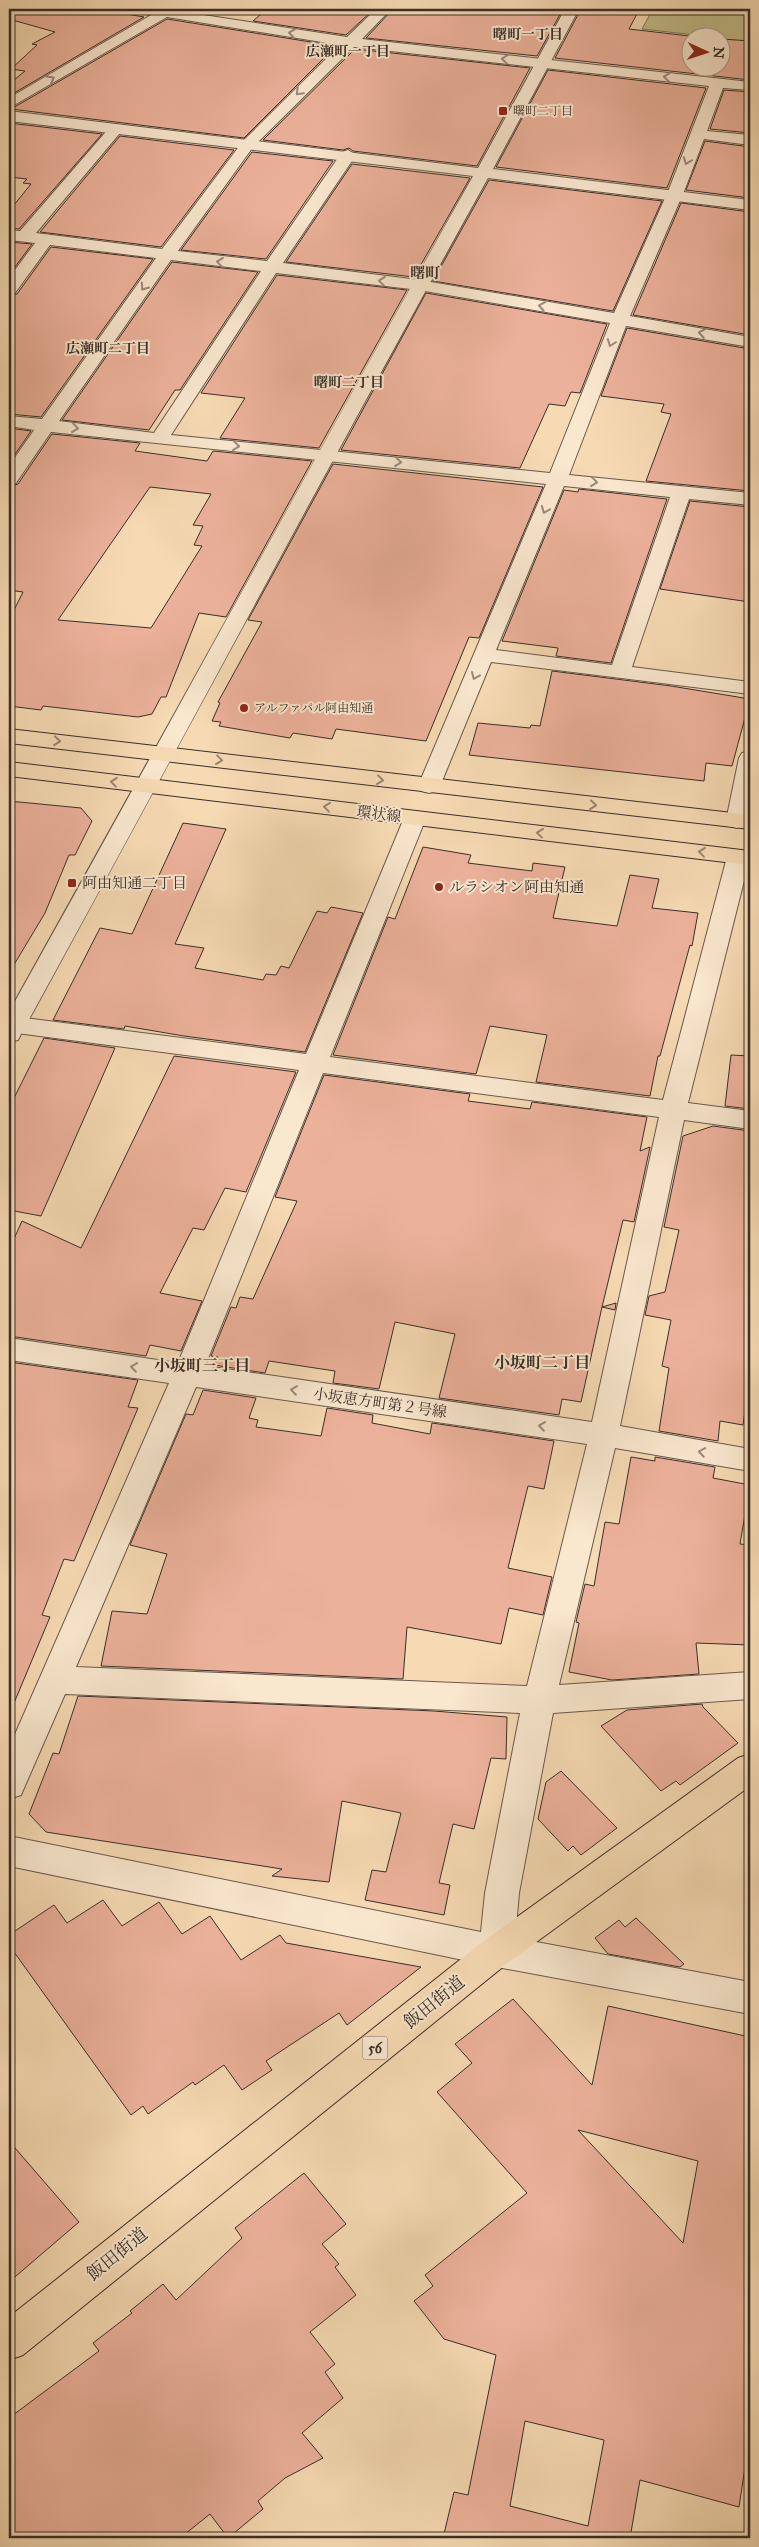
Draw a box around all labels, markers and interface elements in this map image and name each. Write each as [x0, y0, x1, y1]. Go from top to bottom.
district label: 曙町一丁目 [493, 26, 563, 43]
north arrow [682, 28, 732, 78]
one-way arrow [288, 29, 296, 39]
district label: 広瀬町一丁目 [306, 43, 390, 60]
text: N [710, 46, 727, 59]
one-way arrow [501, 54, 509, 65]
one-way arrow [663, 72, 671, 83]
one-way arrow [45, 76, 54, 86]
one-way arrow [296, 86, 305, 95]
place label: 曙町二丁目 [513, 104, 573, 118]
marker: 曙町二丁目 [497, 105, 509, 117]
one-way arrow [683, 156, 693, 164]
one-way arrow [216, 257, 225, 267]
district label: 曙町 [410, 264, 440, 282]
one-way arrow [377, 276, 385, 287]
one-way arrow [141, 281, 150, 291]
one-way arrow [538, 301, 546, 311]
one-way arrow [698, 329, 707, 339]
one-way arrow [607, 338, 617, 347]
district label: 広瀬町二丁目 [66, 340, 150, 357]
district label: 曙町二丁目 [314, 374, 384, 391]
one-way arrow [71, 422, 79, 433]
one-way arrow [232, 440, 240, 451]
one-way arrow [394, 456, 402, 467]
one-way arrow [591, 476, 599, 487]
one-way arrow [540, 505, 551, 514]
one-way arrow [471, 671, 481, 680]
place label: アルファパル阿由知通 [254, 701, 373, 715]
marker: アルファパル阿由知通 [238, 702, 250, 714]
one-way arrow [54, 736, 62, 747]
one-way arrow [215, 754, 223, 765]
one-way arrow [376, 774, 384, 785]
one-way arrow [109, 777, 117, 788]
one-way arrow [590, 799, 598, 810]
one-way arrow [323, 802, 331, 813]
street label: 環状線 [356, 802, 402, 826]
one-way arrow [536, 828, 544, 839]
one-way arrow [698, 847, 706, 858]
place label: 阿由知通二丁目 [82, 874, 187, 892]
marker: 阿由知通二丁目 [66, 877, 78, 889]
place label: ルラシオン阿由知通 [449, 878, 584, 896]
marker: ルラシオン阿由知通 [433, 881, 445, 893]
district label: 小坂町二丁目 [494, 1353, 590, 1372]
district label: 小坂町三丁目 [154, 1356, 250, 1375]
one-way arrow [129, 1362, 137, 1373]
street label: 小坂恵方町第２号線 [312, 1385, 448, 1421]
one-way arrow [290, 1386, 299, 1396]
one-way arrow [537, 1421, 545, 1432]
one-way arrow [698, 1447, 707, 1457]
street label: 飯田街道 [399, 1971, 469, 2033]
road number: 56 [362, 2036, 388, 2060]
street label: 飯田街道 [82, 2223, 152, 2285]

